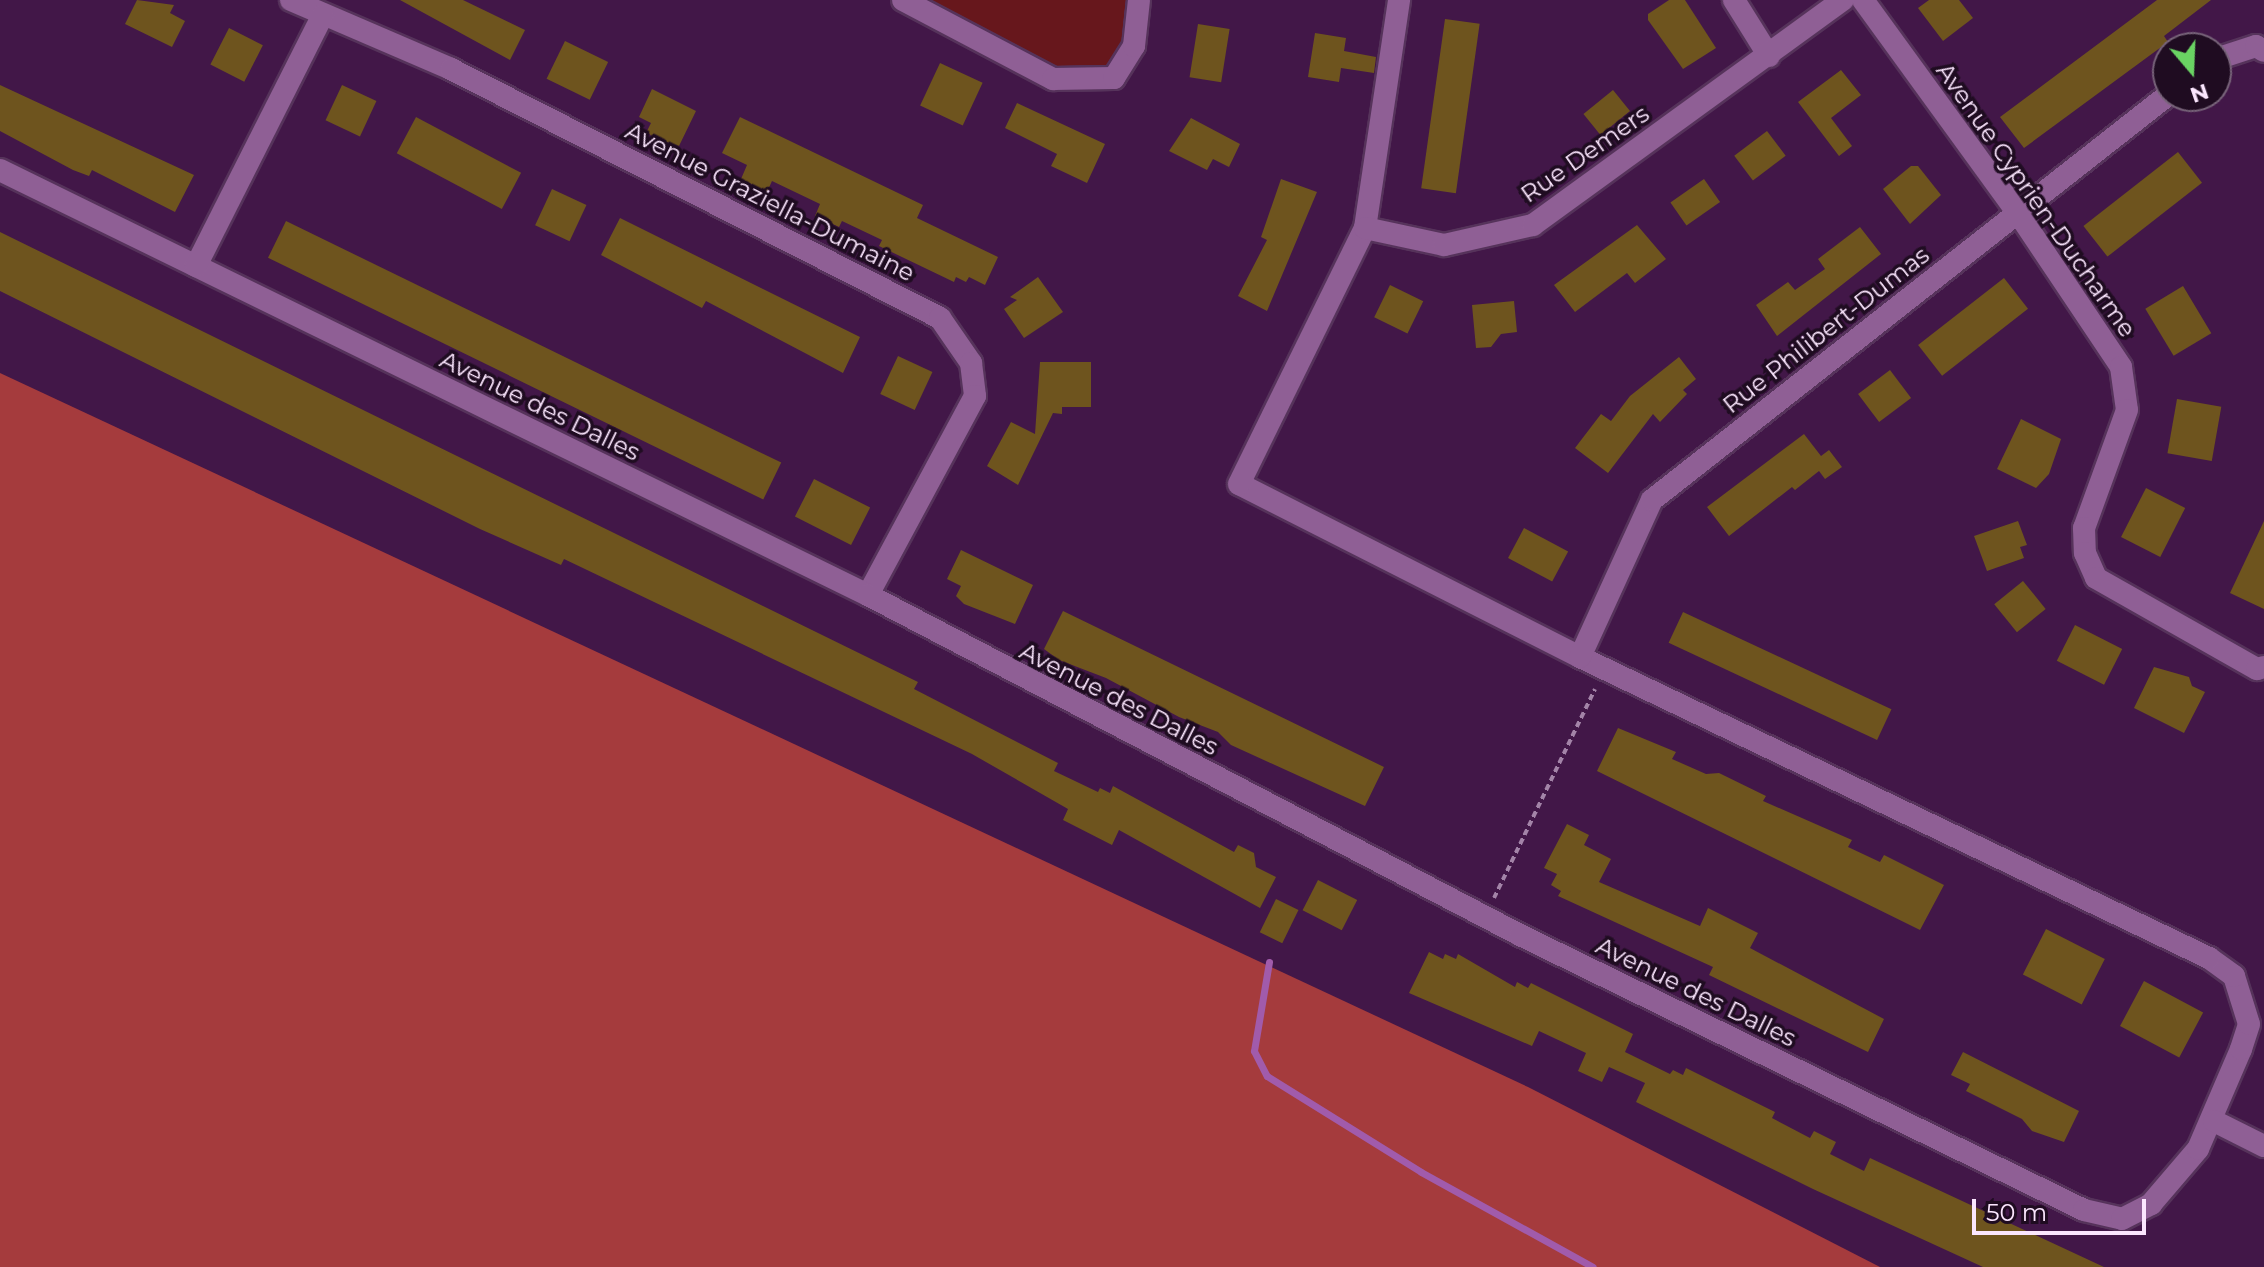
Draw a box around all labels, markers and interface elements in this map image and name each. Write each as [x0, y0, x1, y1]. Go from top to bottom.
north arrow [2152, 32, 2232, 112]
street label: Avenue Cyprien-Ducharme [1930, 57, 2142, 343]
text: N [2187, 78, 2212, 109]
street label: Rue Demers [1515, 99, 1655, 209]
street label: Avenue Graziella-Dumaine [621, 116, 919, 288]
street label: Rue Philibert-Dumas [1717, 241, 1935, 419]
street label: Avenue des Dalles [435, 345, 645, 467]
street label: Avenue des Dalles [1015, 637, 1223, 761]
street label: Avenue des Dalles [1591, 931, 1801, 1053]
scale bar [1976, 1183, 2150, 1233]
text: 50 m [1986, 1198, 2047, 1227]

